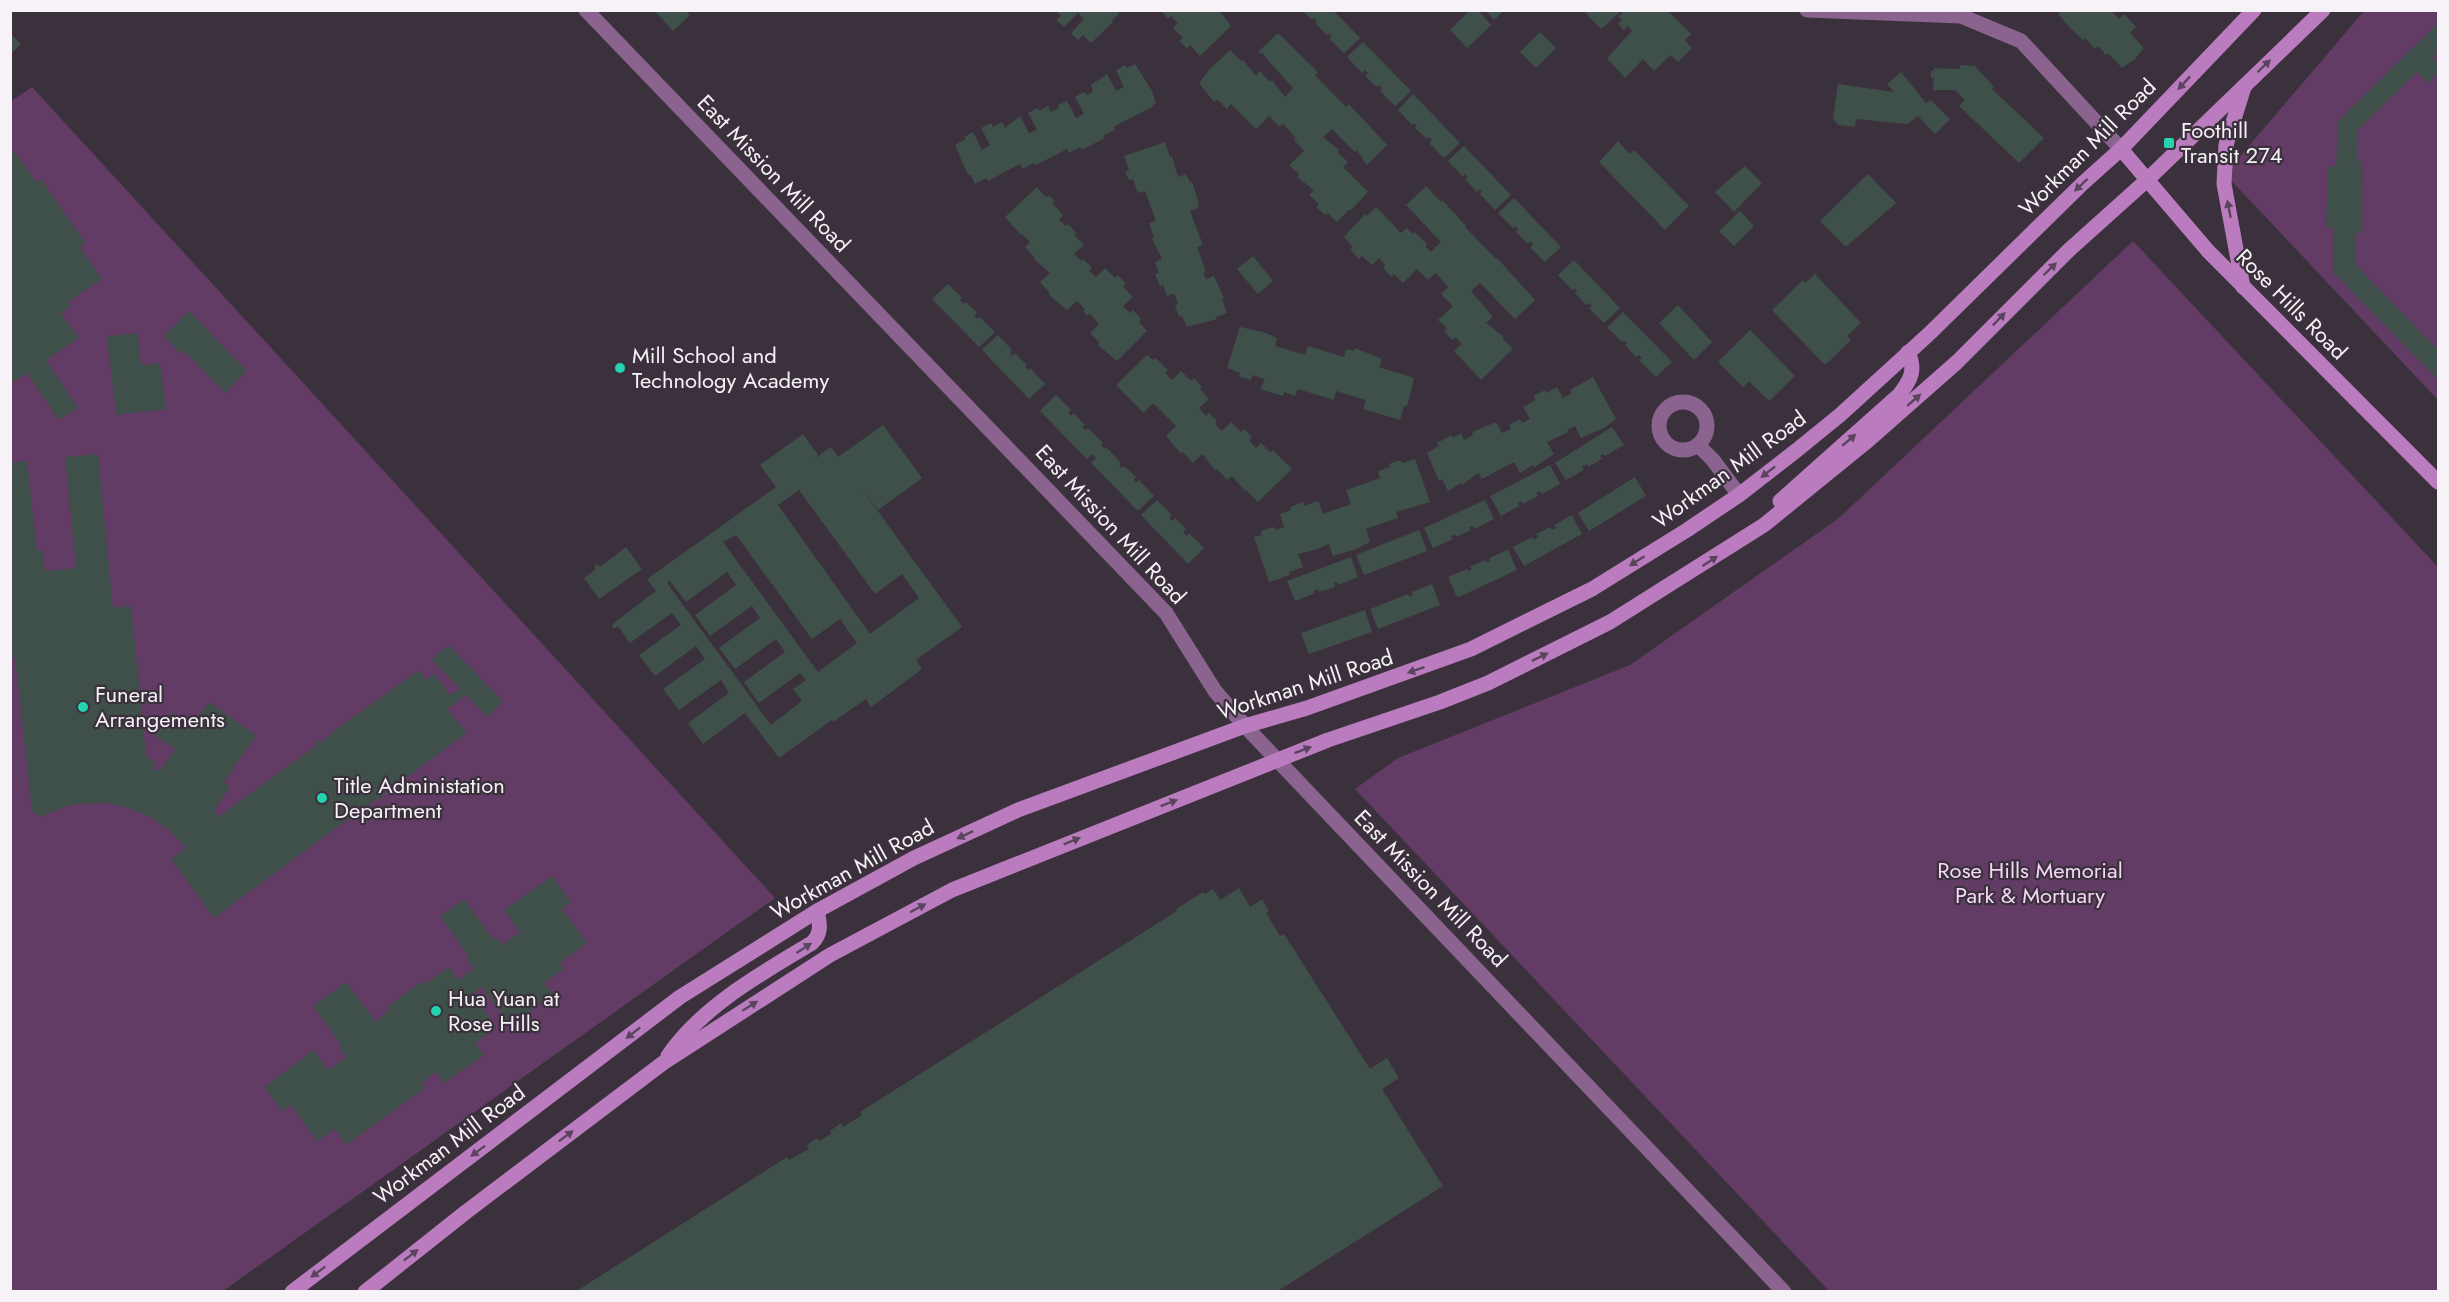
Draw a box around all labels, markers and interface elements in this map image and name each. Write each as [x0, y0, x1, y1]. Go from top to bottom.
one-way arrow [2257, 60, 2271, 74]
street label: Workman Mill Road [2011, 71, 2163, 223]
one-way arrow [2177, 75, 2191, 89]
street label: East Mission Mill Road [690, 87, 858, 259]
place label: Foothill Transit 274 [2181, 114, 2283, 171]
marker: Foothill Transit 274 [2162, 136, 2176, 150]
one-way arrow [2074, 178, 2089, 191]
one-way arrow [2224, 199, 2233, 218]
street label: Rose Hills Road [2229, 241, 2355, 367]
one-way arrow [2042, 262, 2057, 276]
one-way arrow [1992, 313, 2006, 327]
place label: Mill School and Technology Academy [632, 339, 829, 396]
marker: Mill School and Technology Academy [613, 361, 627, 375]
one-way arrow [1906, 394, 1921, 407]
street label: Workman Mill Road [1646, 402, 1812, 536]
one-way arrow [1841, 434, 1856, 447]
street label: East Mission Mill Road [1028, 437, 1194, 611]
one-way arrow [1761, 466, 1776, 478]
one-way arrow [1629, 555, 1645, 566]
one-way arrow [1701, 555, 1718, 566]
street label: Workman Mill Road [1213, 641, 1397, 727]
one-way arrow [1532, 652, 1549, 661]
one-way arrow [1407, 665, 1425, 675]
place label: Funeral Arrangements [95, 678, 225, 735]
marker: Funeral Arrangements [76, 700, 90, 714]
one-way arrow [1294, 745, 1312, 755]
place label: Title Administation Department [334, 769, 505, 826]
marker: Title Administation Department [315, 791, 329, 805]
one-way arrow [1160, 797, 1178, 807]
street label: East Mission Mill Road [1347, 802, 1515, 974]
street label: Workman Mill Road [764, 811, 940, 927]
one-way arrow [956, 830, 973, 839]
one-way arrow [1064, 836, 1082, 846]
park label: Rose Hills Memorial Park & Mortuary [1937, 854, 2123, 911]
one-way arrow [910, 903, 927, 913]
one-way arrow [796, 942, 812, 953]
place label: Hua Yuan at Rose Hills [448, 982, 560, 1039]
one-way arrow [741, 1000, 757, 1012]
marker: Hua Yuan at Rose Hills [429, 1004, 443, 1018]
one-way arrow [626, 1026, 641, 1038]
street label: Workman Mill Road [366, 1076, 532, 1212]
one-way arrow [558, 1130, 574, 1143]
one-way arrow [471, 1144, 486, 1156]
one-way arrow [404, 1250, 419, 1262]
one-way arrow [310, 1265, 326, 1278]

